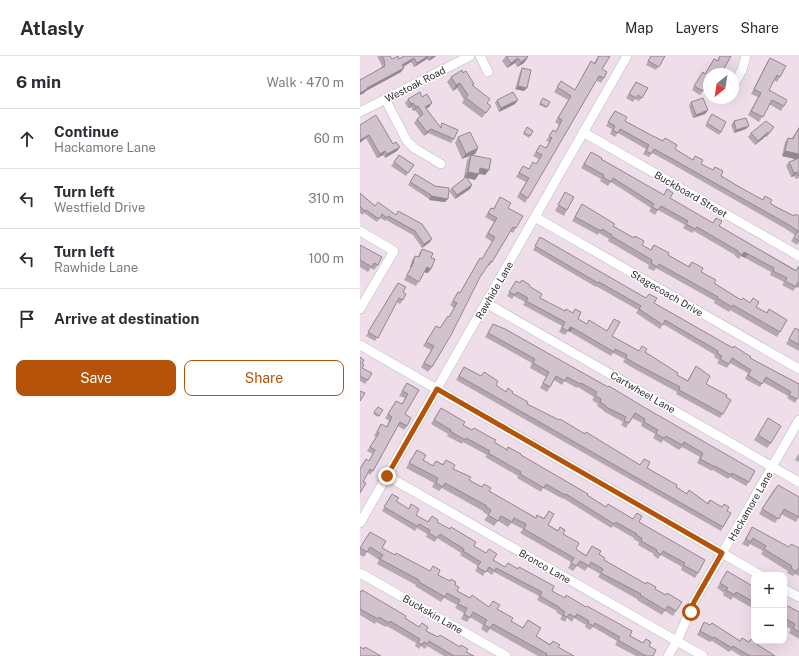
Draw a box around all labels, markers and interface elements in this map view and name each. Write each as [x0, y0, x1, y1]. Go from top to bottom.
text: Atlasly [20, 17, 84, 39]
text: Map [625, 20, 653, 36]
text: Layers [675, 20, 719, 36]
text: Share [741, 20, 779, 36]
street label: Westoak Road [383, 64, 447, 104]
north arrow [703, 68, 739, 104]
text: 6 min [16, 72, 61, 92]
text: Walk · 470 m [267, 75, 344, 90]
text: Continue [54, 123, 119, 140]
icon: ahead [16, 128, 38, 150]
text: 60 m [314, 131, 344, 146]
text: Hackamore Lane [54, 140, 156, 155]
street label: Buckboard Street [652, 168, 730, 220]
text: Turn left [54, 183, 115, 200]
icon: left [16, 188, 38, 210]
text: 310 m [308, 191, 344, 206]
text: Westfield Drive [54, 200, 145, 215]
text: Turn left [54, 243, 115, 260]
icon: left [16, 248, 38, 270]
text: 100 m [308, 251, 344, 266]
street label: Rawhide Lane [473, 259, 516, 321]
text: Rawhide Lane [54, 260, 138, 275]
street label: Stagecoach Drive [629, 267, 706, 319]
icon: arrive [16, 308, 38, 330]
text: Arrive at destination [54, 310, 199, 327]
button: Save [16, 360, 176, 396]
button: Share [184, 360, 344, 396]
street label: Cartwheel Lane [608, 369, 678, 416]
route end [378, 467, 396, 485]
street label: Hackamore Lane [725, 469, 775, 543]
street label: Bronco Lane [517, 546, 573, 586]
map controls [751, 572, 787, 644]
button: + [751, 572, 787, 608]
street label: Buckskin Lane [401, 592, 465, 636]
route start [682, 603, 700, 621]
button: − [751, 608, 787, 644]

